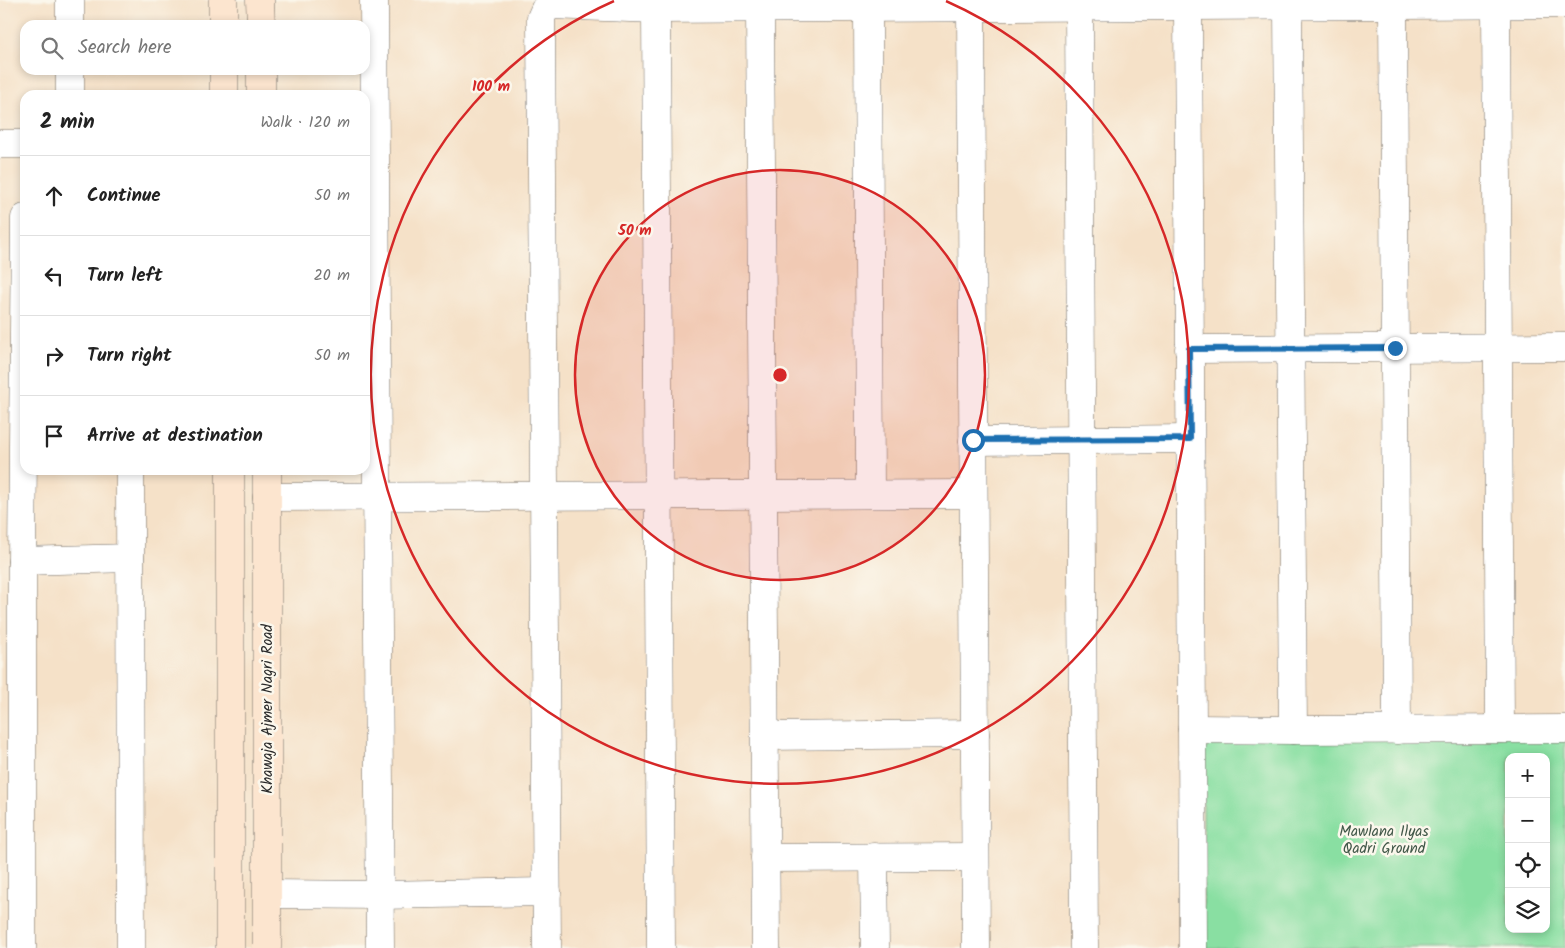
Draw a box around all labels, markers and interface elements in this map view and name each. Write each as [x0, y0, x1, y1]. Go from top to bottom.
search box [20, 20, 370, 75]
text: Search here [78, 33, 172, 63]
icon: search [38, 34, 66, 62]
text: 100 m [472, 75, 510, 99]
text: 2 min [40, 106, 95, 139]
text: Walk · 120 m [260, 110, 350, 135]
text: Continue [87, 181, 160, 211]
icon: ahead [40, 182, 68, 210]
text: 50 m [314, 183, 350, 208]
text: 50 m [617, 219, 652, 243]
text: Turn left [87, 261, 162, 291]
icon: left [40, 262, 68, 290]
text: 20 m [314, 263, 350, 288]
route end [1384, 337, 1407, 360]
text: Turn right [87, 341, 172, 371]
icon: right [40, 342, 68, 370]
text: 50 m [314, 343, 350, 368]
centre of rings [771, 366, 789, 384]
text: Arrive at destination [87, 421, 263, 451]
icon: arrive [40, 422, 68, 450]
route start [962, 429, 985, 452]
street label: Khawaja Ajmer Nagri Road [256, 624, 280, 794]
map controls [1505, 753, 1550, 933]
button: + [1505, 753, 1550, 798]
button: − [1505, 798, 1550, 843]
park label: Mawlana Ilyas Qadri Ground [1339, 820, 1429, 861]
button: locate [1505, 843, 1550, 888]
button: layers [1505, 888, 1550, 933]

